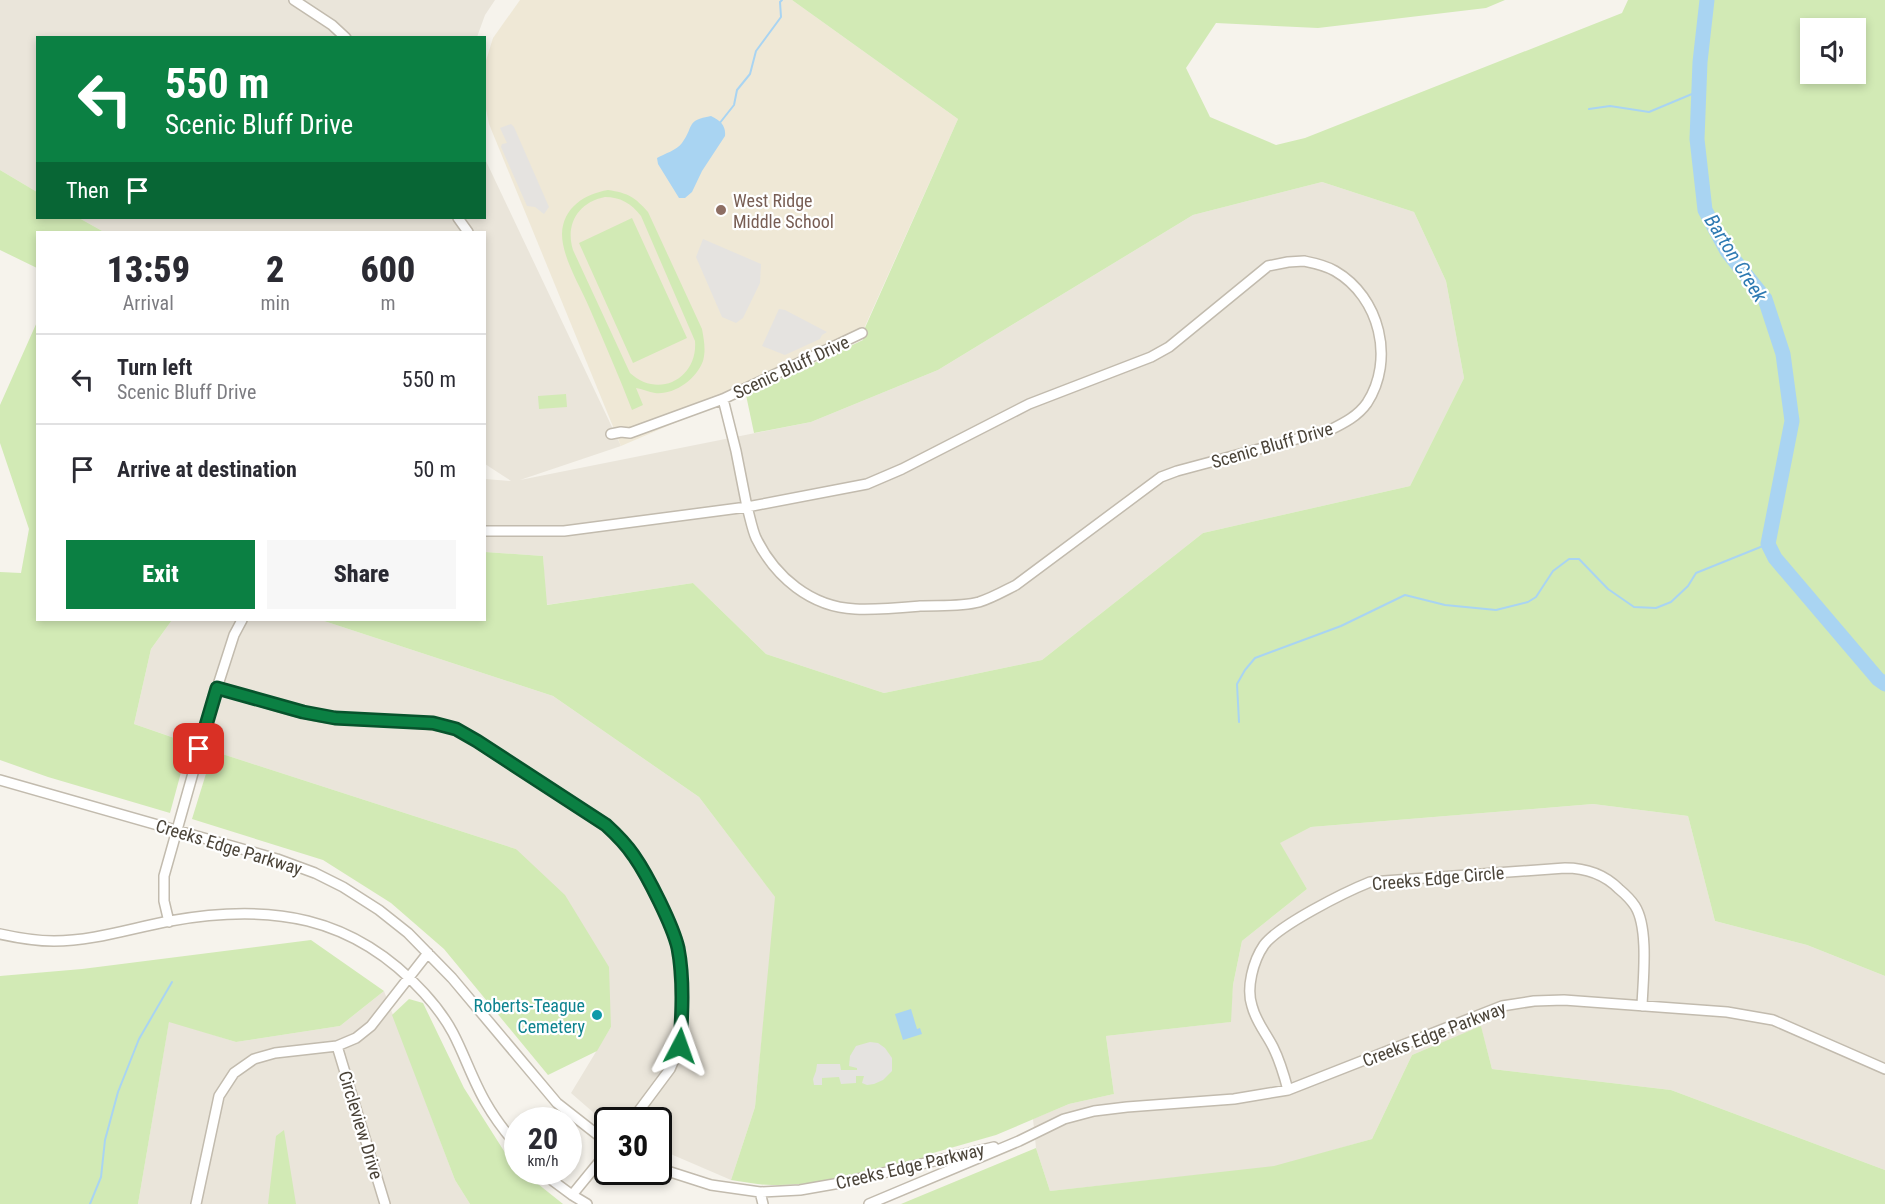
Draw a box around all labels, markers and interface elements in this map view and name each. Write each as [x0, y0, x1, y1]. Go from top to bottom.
map controls [1800, 18, 1866, 84]
button: sound [1800, 18, 1866, 84]
text: 550 m [165, 59, 270, 108]
icon: left [66, 60, 144, 138]
text: Scenic Bluff Drive [165, 109, 353, 141]
icon: arrive [121, 174, 154, 207]
text: Then [66, 178, 109, 203]
place label: West Ridge Middle School [733, 190, 834, 232]
marker: West Ridge Middle School [714, 203, 728, 217]
water label: Barton Creek [1700, 210, 1773, 307]
text: 13:59 [107, 249, 190, 291]
text: 2 [266, 249, 284, 291]
text: 600 [360, 249, 415, 291]
text: Arrival [123, 291, 174, 315]
text: min [261, 291, 290, 315]
text: m [380, 291, 395, 315]
street label: Scenic Bluff Drive [730, 331, 852, 403]
text: Turn left [117, 355, 192, 380]
icon: left [66, 363, 99, 396]
text: 550 m [402, 367, 456, 392]
text: Scenic Bluff Drive [117, 380, 256, 404]
street label: Scenic Bluff Drive [1209, 418, 1335, 472]
icon: arrive [66, 453, 99, 486]
text: Arrive at destination [117, 457, 297, 482]
text: 50 m [413, 457, 456, 482]
button: Exit [66, 540, 255, 609]
button: Share [267, 540, 456, 609]
pin [173, 723, 224, 774]
icon: arrive [182, 732, 215, 765]
street label: Creeks Edge Parkway [153, 815, 305, 879]
street label: Creeks Edge Circle [1371, 862, 1505, 894]
place label: Roberts-Teague Cemetery [474, 995, 585, 1037]
street label: Creeks Edge Parkway [1359, 997, 1509, 1071]
marker: Roberts-Teague Cemetery [590, 1008, 604, 1022]
position arrow [648, 1014, 712, 1078]
street label: Circleview Drive [335, 1068, 387, 1182]
speed limit sign: 30 [594, 1107, 672, 1185]
text: 20 [528, 1121, 558, 1156]
street label: Creeks Edge Parkway [834, 1139, 987, 1193]
text: km/h [528, 1152, 558, 1170]

